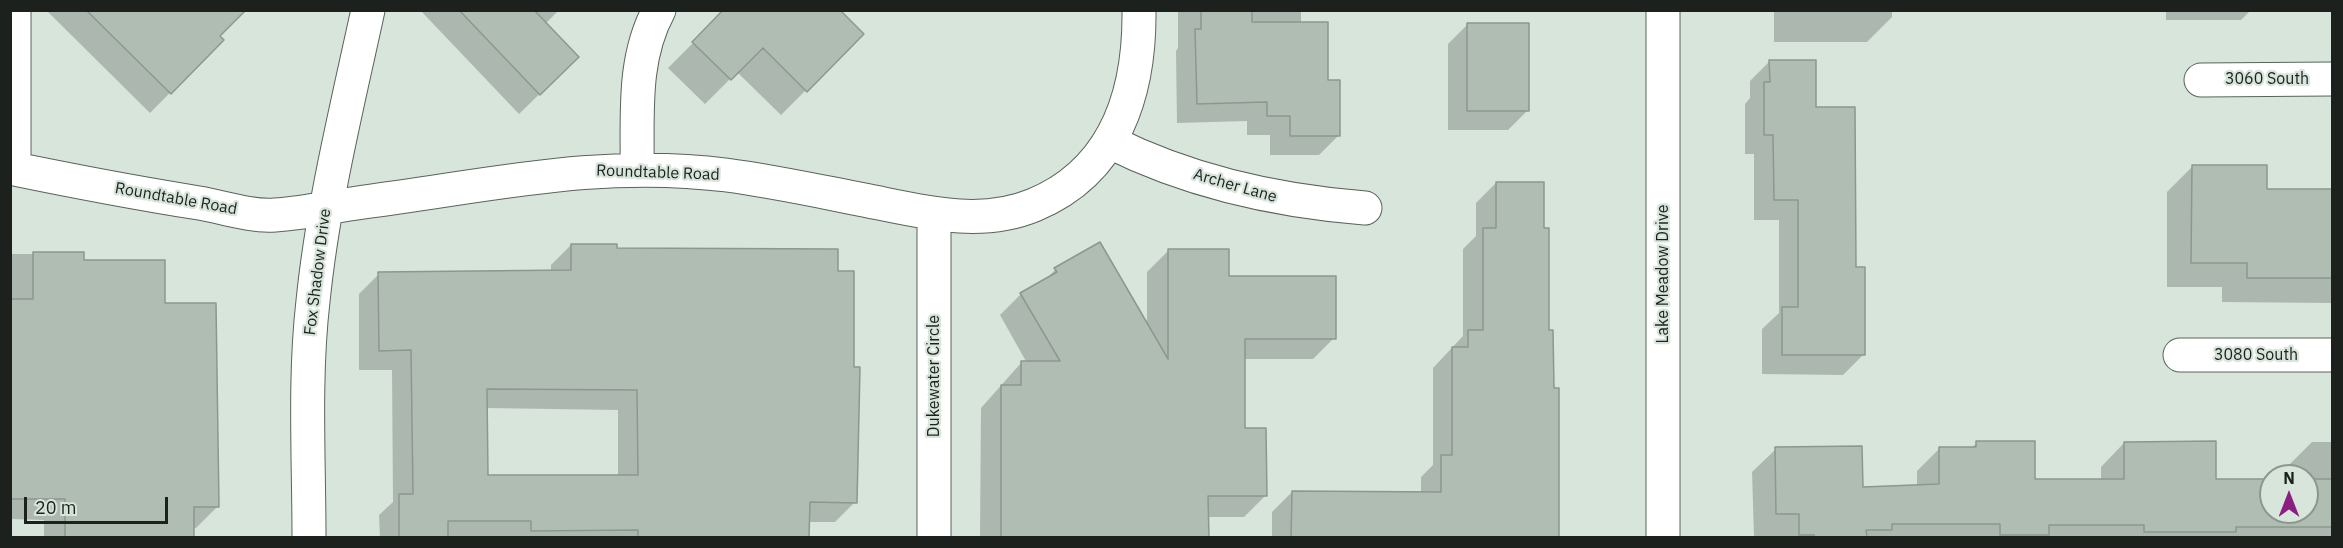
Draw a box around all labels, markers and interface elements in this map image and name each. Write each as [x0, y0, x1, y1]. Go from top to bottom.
street label: 3060 South [2225, 69, 2309, 89]
street label: Roundtable Road [596, 161, 720, 185]
street label: Archer Lane [1191, 165, 1279, 207]
street label: Roundtable Road [113, 179, 239, 219]
street label: Lake Meadow Drive [1653, 205, 1673, 343]
street label: Fox Shadow Drive [301, 208, 335, 336]
street label: Dukewater Circle [924, 315, 944, 437]
street label: 3080 South [2214, 345, 2298, 365]
north arrow [2259, 464, 2319, 524]
text: N [2283, 468, 2295, 488]
scale bar [27, 485, 171, 523]
text: 20 m [35, 496, 77, 519]

